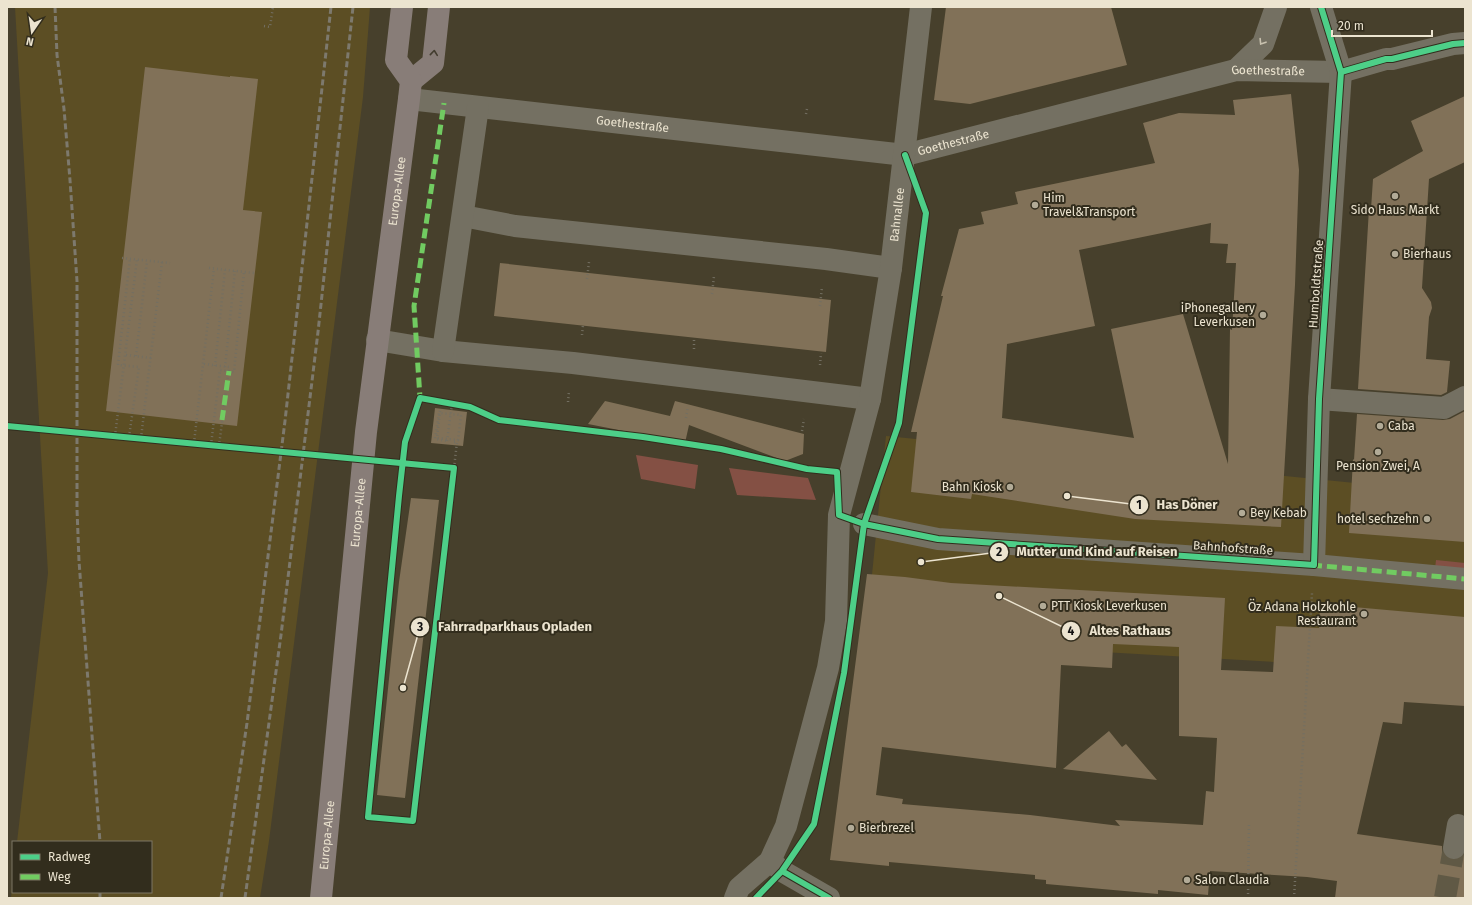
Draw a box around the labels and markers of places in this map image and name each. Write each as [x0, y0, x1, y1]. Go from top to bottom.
place label: Him Travel&Transport [1043, 191, 1136, 219]
marker: Sido Haus Markt [1390, 191, 1400, 201]
marker: Him Travel&Transport [1030, 200, 1040, 210]
place label: Sido Haus Markt [1351, 203, 1440, 217]
place label: Bierhaus [1403, 247, 1451, 261]
marker: Bierhaus [1390, 249, 1400, 259]
place label: iPhonegallery Leverkusen [1181, 301, 1255, 329]
marker: iPhonegallery Leverkusen [1258, 310, 1268, 320]
place label: Caba [1388, 419, 1415, 433]
marker: Caba [1375, 421, 1385, 431]
marker: Pension Zwei, A [1373, 447, 1383, 457]
place label: Pension Zwei, A [1336, 459, 1420, 473]
place label: Bahn Kiosk [942, 480, 1003, 494]
marker: Bahn Kiosk [1005, 482, 1015, 492]
callout: Has Döner [1129, 492, 1226, 517]
place label: Bey Kebab [1250, 506, 1307, 520]
marker: Bey Kebab [1237, 508, 1247, 518]
place label: hotel sechzehn [1337, 512, 1419, 526]
marker: hotel sechzehn [1422, 514, 1432, 524]
callout: Mutter und Kind auf Reisen [989, 539, 1186, 564]
place label: Öz Adana Holzkohle Restaurant [1248, 598, 1357, 628]
place label: PTT Kiosk Leverkusen [1051, 599, 1167, 613]
marker: PTT Kiosk Leverkusen [1038, 601, 1048, 611]
marker: Öz Adana Holzkohle Restaurant [1359, 609, 1369, 619]
callout: Fahrradparkhaus Opladen [410, 614, 600, 639]
callout: Altes Rathaus [1061, 618, 1178, 643]
place label: Bierbrezel [859, 821, 914, 835]
marker: Bierbrezel [846, 823, 856, 833]
place label: Salon Claudia [1195, 873, 1269, 887]
marker: Salon Claudia [1182, 875, 1192, 885]

